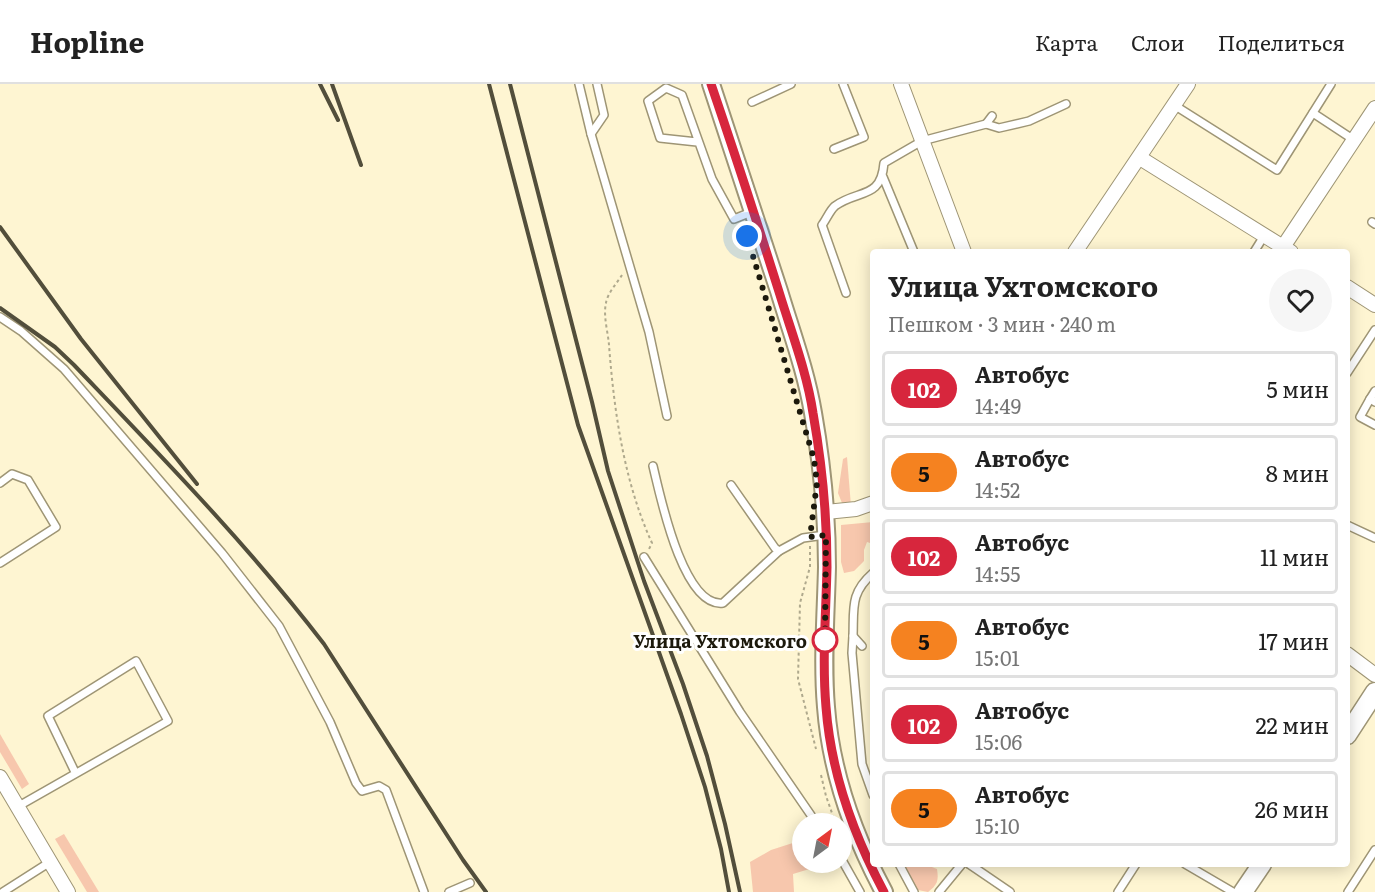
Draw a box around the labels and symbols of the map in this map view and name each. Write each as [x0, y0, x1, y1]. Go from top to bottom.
your location [732, 221, 762, 251]
place label: Улица Ухтомского [633, 627, 807, 654]
marker: Улица Ухтомского [812, 627, 838, 653]
north arrow [792, 813, 852, 873]

